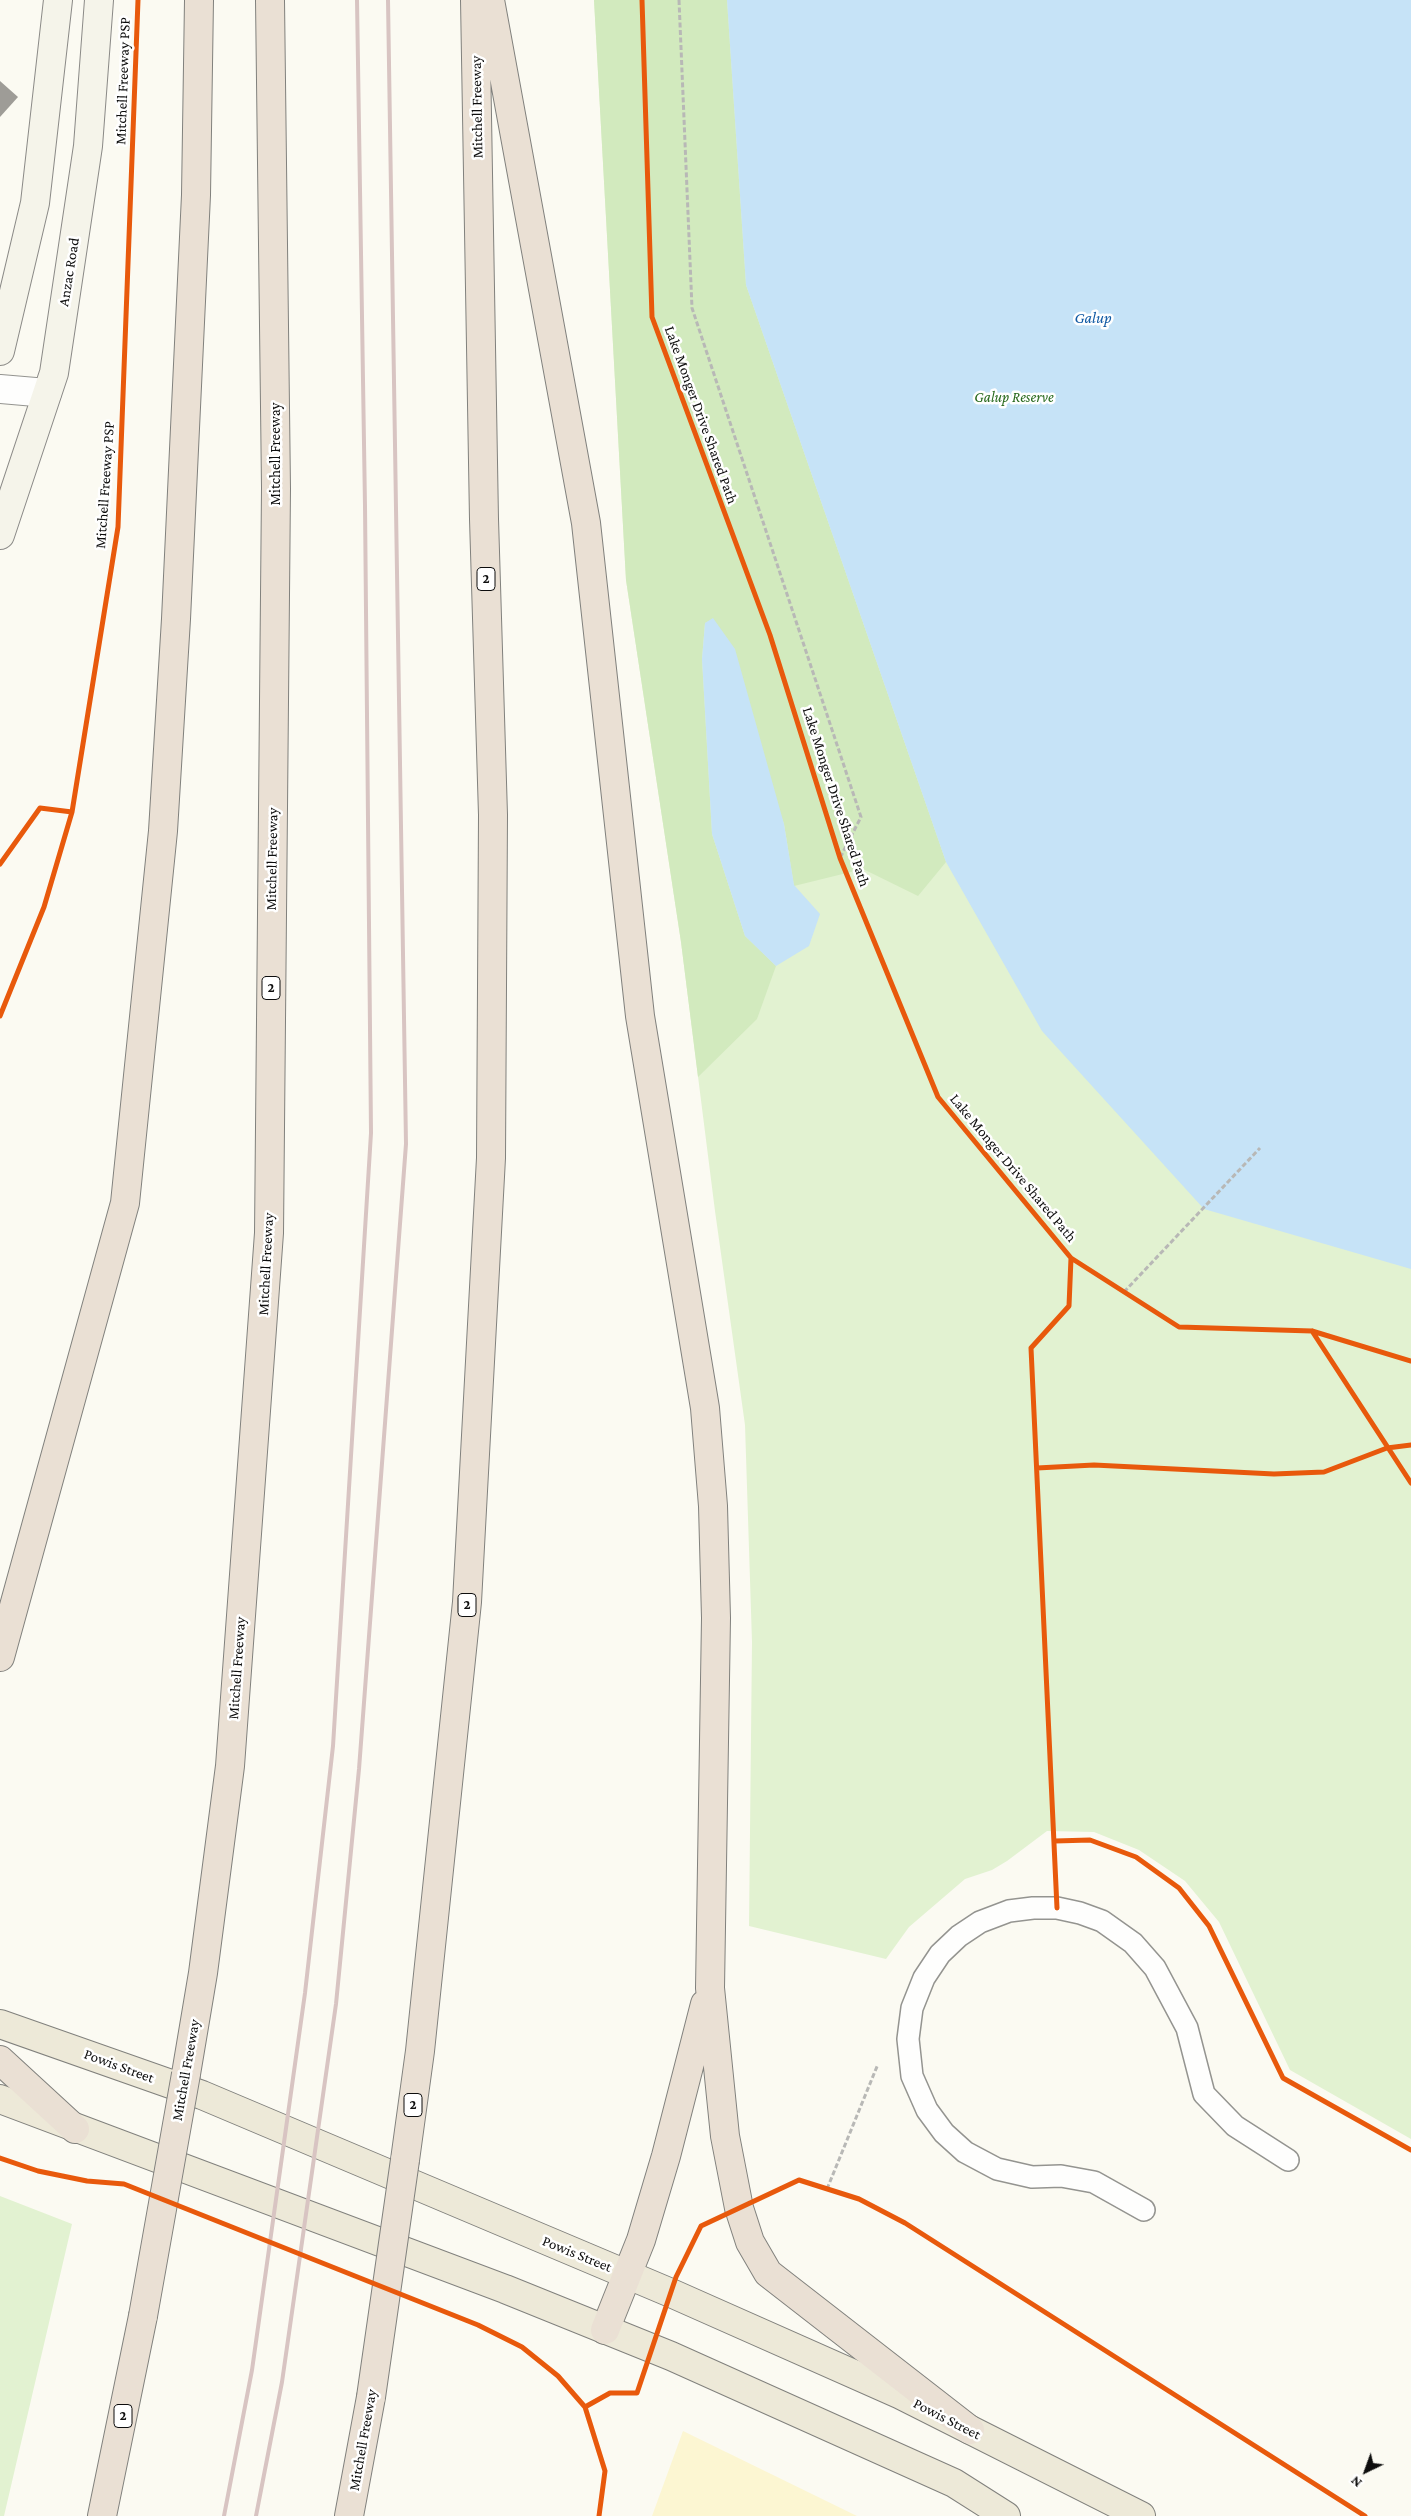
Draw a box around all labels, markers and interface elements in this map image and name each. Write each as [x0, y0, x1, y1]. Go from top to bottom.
street label: Mitchell Freeway PSP [112, 17, 134, 145]
street label: Mitchell Freeway [467, 55, 487, 159]
street label: Anzac Road [55, 236, 83, 308]
water label: Galup [1074, 308, 1112, 328]
street label: Lake Monger Drive Shared Path [660, 324, 742, 506]
park label: Galup Reserve [974, 388, 1054, 406]
street label: Mitchell Freeway [266, 403, 284, 505]
street label: Mitchell Freeway PSP [92, 421, 118, 549]
road number: 2 [477, 568, 495, 590]
street label: Lake Monger Drive Shared Path [798, 705, 874, 889]
street label: Mitchell Freeway [262, 807, 282, 911]
road number: 2 [262, 976, 280, 1000]
street label: Lake Monger Drive Shared Path [946, 1090, 1080, 1246]
street label: Mitchell Freeway [254, 1212, 278, 1316]
road number: 2 [458, 1594, 476, 1616]
street label: Mitchell Freeway [224, 1616, 250, 1720]
street label: Mitchell Freeway [168, 2018, 204, 2122]
street label: Powis Street [81, 2045, 157, 2087]
road number: 2 [404, 2094, 422, 2116]
street label: Powis Street [540, 2232, 614, 2276]
street label: Mitchell Freeway [345, 2388, 381, 2492]
street label: Powis Street [910, 2394, 984, 2444]
road number: 2 [114, 2404, 132, 2428]
north arrow [1341, 2446, 1391, 2496]
text: N [1347, 2473, 1365, 2491]

